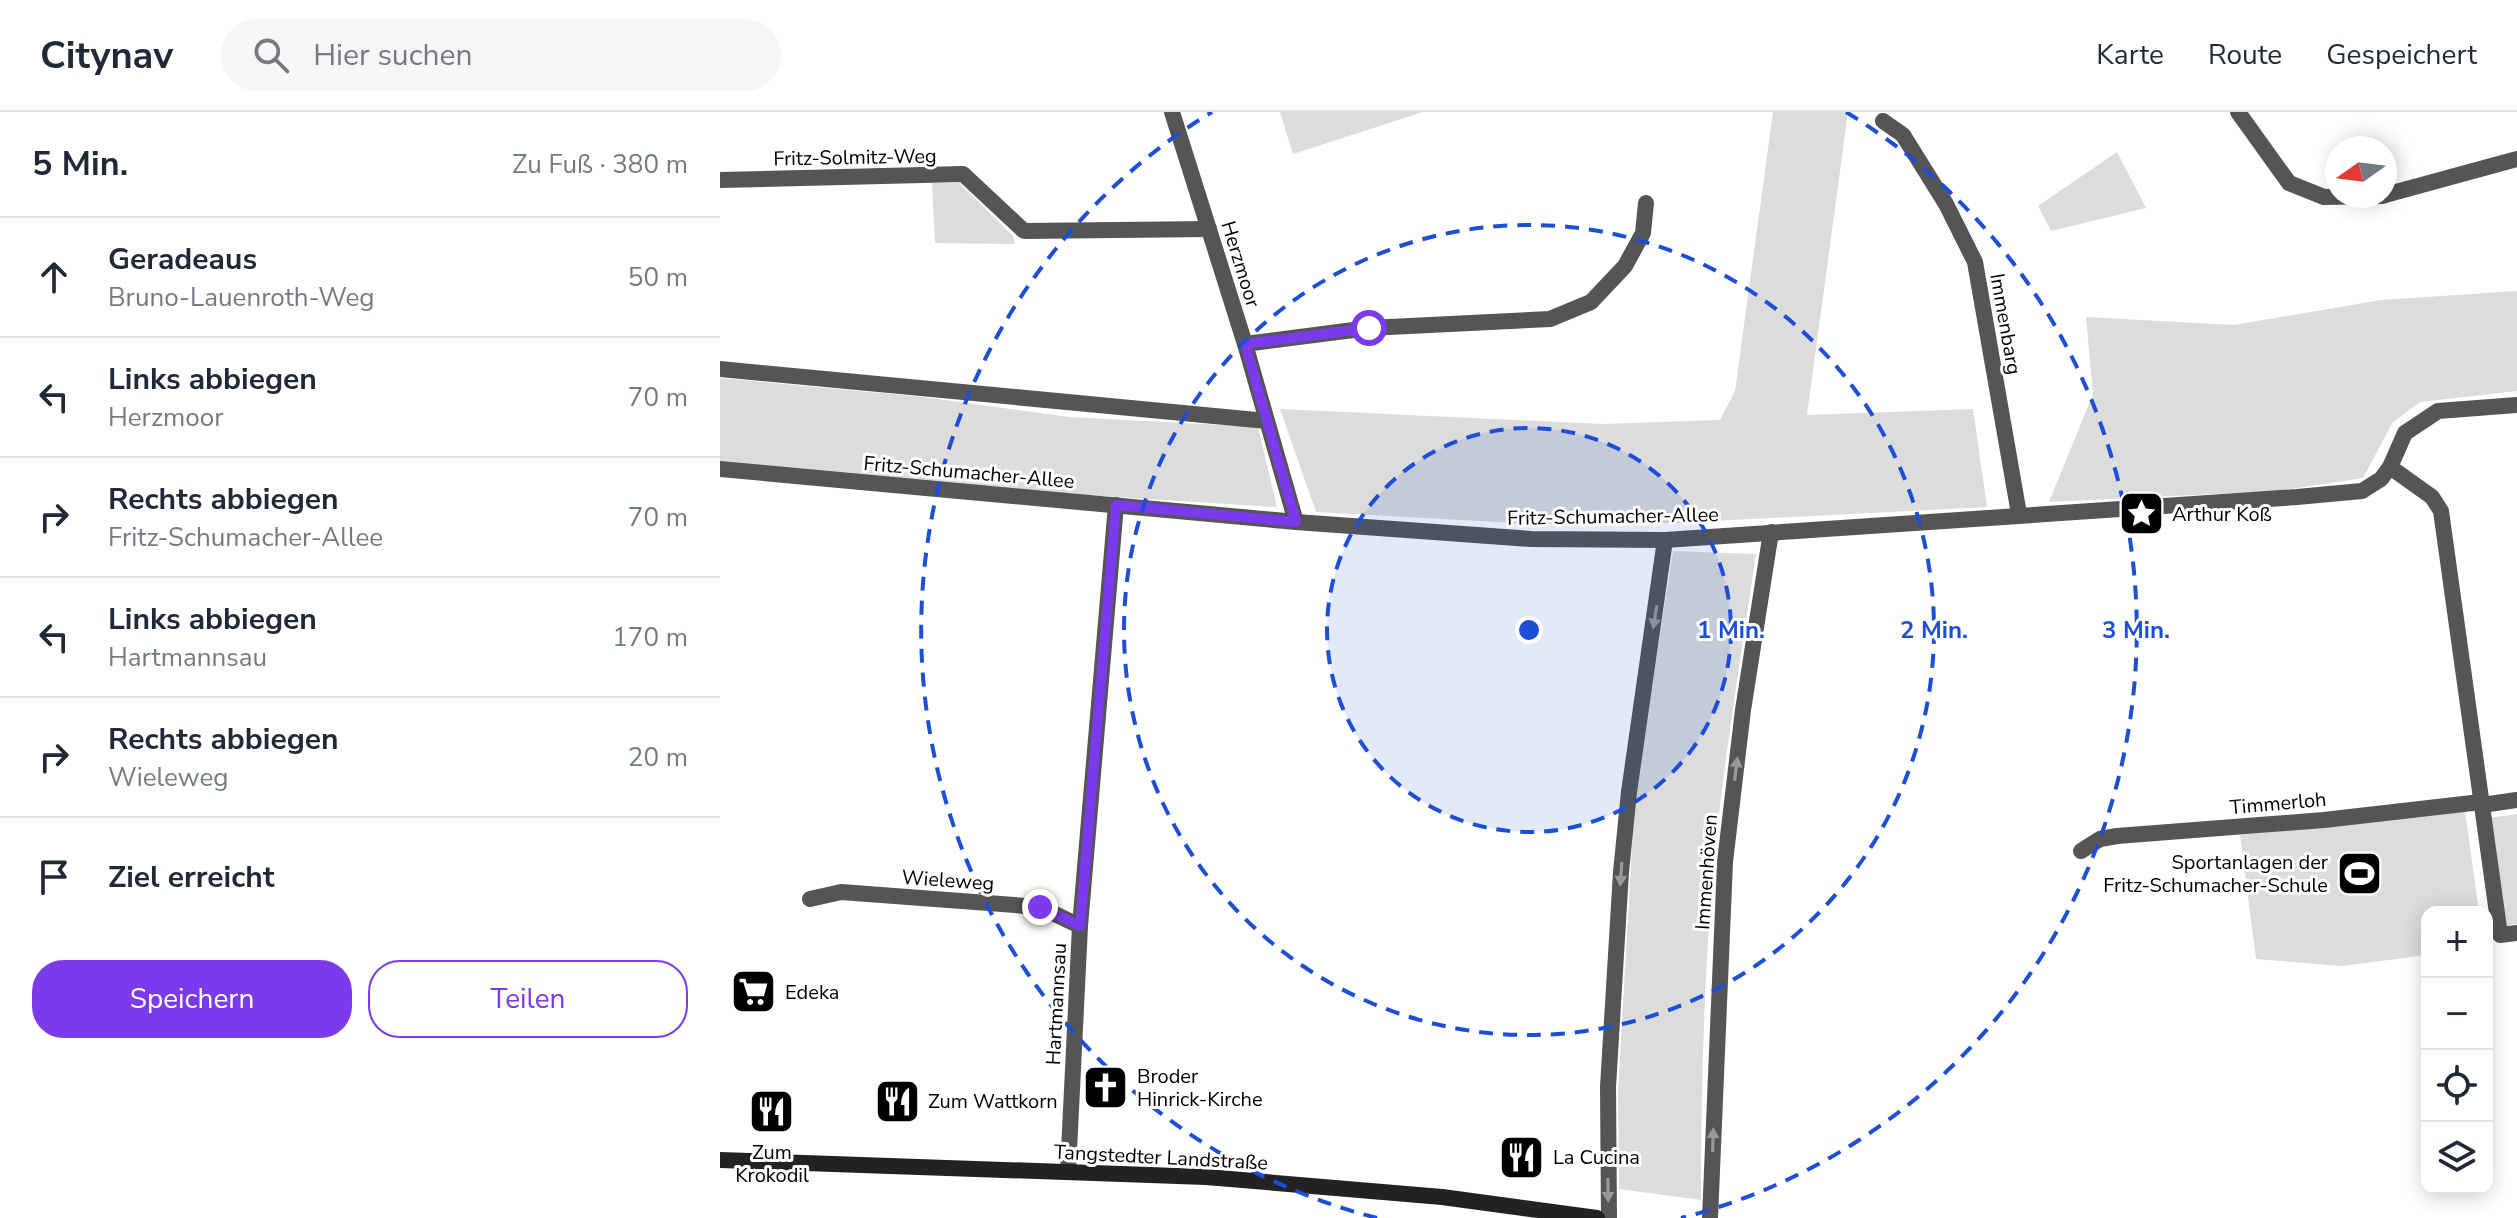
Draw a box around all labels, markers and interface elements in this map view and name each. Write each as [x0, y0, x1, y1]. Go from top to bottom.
search box [221, 19, 781, 91]
text: Citynav [40, 30, 173, 81]
icon: search [249, 33, 293, 77]
text: Hier suchen [313, 35, 473, 76]
text: Karte [2096, 36, 2164, 74]
text: Route [2208, 36, 2282, 74]
text: Gespeichert [2326, 36, 2477, 74]
north arrow [2325, 136, 2397, 208]
text: 5 Min. [32, 141, 128, 187]
street label: Fritz-Solmitz-Weg [773, 143, 937, 172]
text: Zu Fuß · 380 m [512, 147, 688, 182]
street label: Herzmoor [1215, 218, 1266, 311]
text: Geradeaus [108, 239, 257, 280]
icon: ahead [32, 255, 76, 299]
text: 50 m [628, 260, 688, 295]
street label: Immenbarg [1983, 271, 2028, 377]
text: Bruno-Lauenroth-Weg [108, 280, 375, 315]
route start [1351, 310, 1387, 346]
text: Links abbiegen [108, 359, 317, 400]
icon: left [32, 375, 76, 419]
text: 70 m [628, 380, 688, 415]
text: Herzmoor [108, 400, 224, 435]
street label: Fritz-Schumacher-Allee [862, 450, 1076, 495]
text: Rechts abbiegen [108, 479, 339, 520]
place icon: Arthur Koß [2117, 490, 2165, 538]
icon: right [32, 495, 76, 539]
text: 70 m [628, 500, 688, 535]
street label: Fritz-Schumacher-Allee [1507, 501, 1719, 532]
place label: Arthur Koß [2172, 501, 2272, 528]
text: Fritz-Schumacher-Allee [108, 520, 383, 555]
text: Links abbiegen [108, 599, 317, 640]
one-way arrow [1648, 605, 1661, 630]
text: 1 Min. [1697, 614, 1765, 646]
text: 2 Min. [1900, 614, 1968, 646]
text: 3 Min. [2102, 614, 2170, 646]
icon: left [32, 615, 76, 659]
centre of rings [1515, 616, 1543, 644]
text: 170 m [612, 620, 688, 655]
text: Hartmannsau [108, 640, 267, 675]
text: Rechts abbiegen [108, 719, 339, 760]
icon: right [32, 735, 76, 779]
text: 20 m [628, 740, 688, 775]
one-way arrow [1730, 756, 1743, 781]
text: Wieleweg [108, 760, 228, 795]
street label: Timmerloh [2229, 786, 2328, 821]
street label: Immenhöven [1689, 813, 1724, 931]
place label: Sportanlagen der Fritz-Schumacher-Schule [2103, 849, 2328, 899]
sports icon: Sportanlagen der Fritz-Schumacher-Schule [2335, 850, 2383, 898]
icon: arrive [32, 855, 76, 899]
text: Ziel erreicht [108, 857, 274, 898]
one-way arrow [1614, 862, 1627, 887]
street label: Wieleweg [901, 864, 995, 897]
route end [1022, 889, 1058, 925]
map controls [2421, 906, 2493, 1194]
button: + [2421, 906, 2493, 978]
street label: Hartmannsau [1040, 942, 1073, 1066]
button: Speichern [32, 960, 352, 1038]
button: Teilen [368, 960, 688, 1038]
supermarket icon: Edeka [730, 968, 778, 1016]
button: − [2421, 978, 2493, 1050]
place label: Edeka [785, 979, 839, 1006]
button: locate [2421, 1050, 2493, 1122]
place label: Broder Hinrick-Kirche [1137, 1063, 1263, 1113]
church icon: Broder Hinrick-Kirche [1082, 1064, 1130, 1112]
restaurant icon: Zum Wattkorn [873, 1077, 921, 1125]
restaurant icon: Zum Krokodil [748, 1088, 796, 1136]
place label: Zum Wattkorn [928, 1088, 1058, 1115]
button: layers [2421, 1122, 2493, 1194]
one-way arrow [1706, 1127, 1719, 1152]
restaurant icon: La Cucina [1498, 1133, 1546, 1181]
street label: Tangstedter Landstraße [1053, 1138, 1269, 1177]
place label: Zum Krokodil [735, 1139, 809, 1189]
place label: La Cucina [1553, 1144, 1640, 1171]
one-way arrow [1602, 1178, 1615, 1203]

